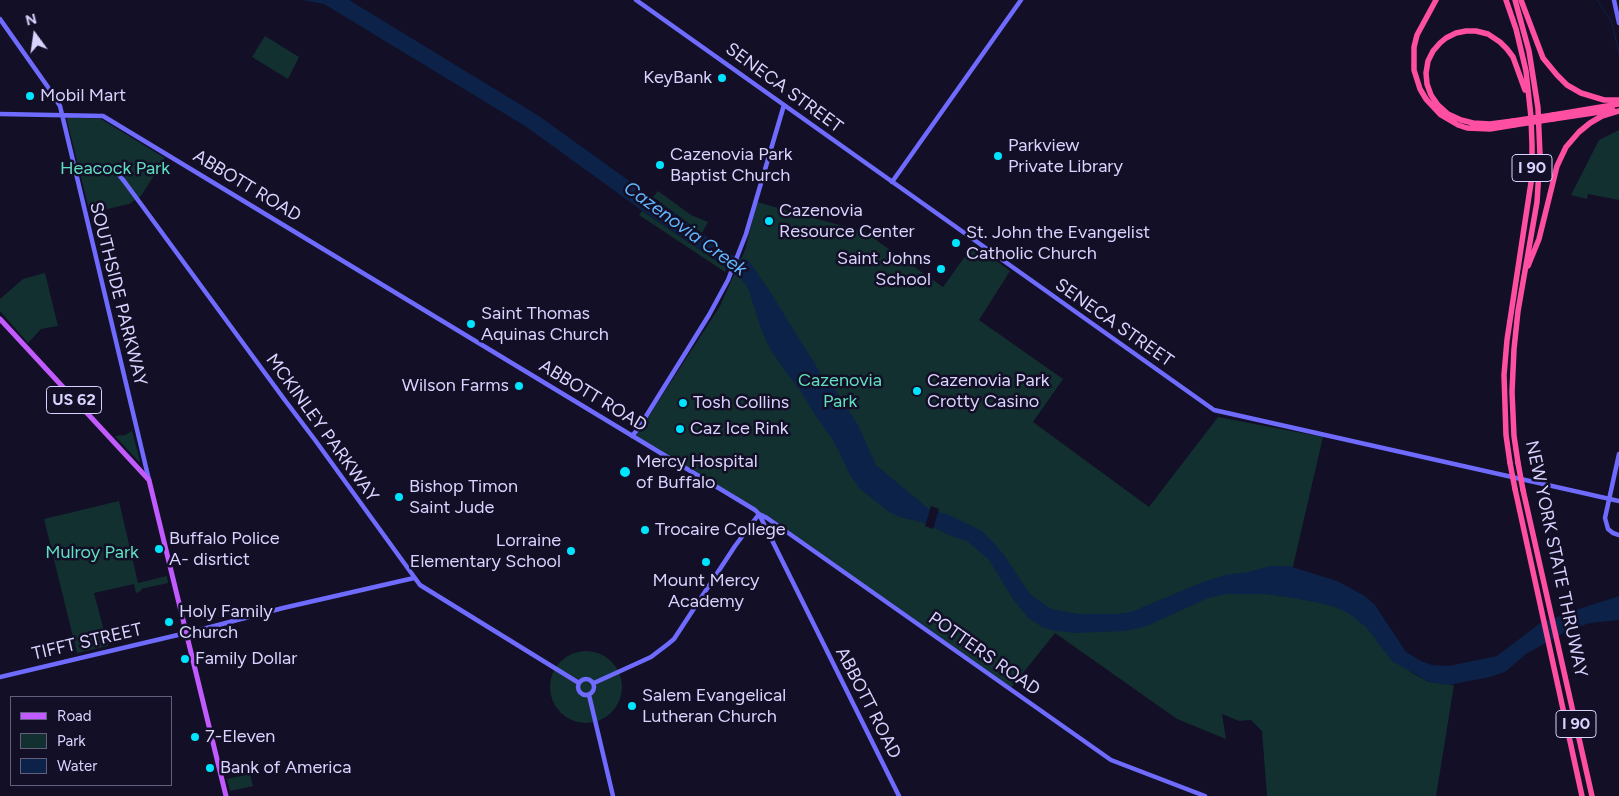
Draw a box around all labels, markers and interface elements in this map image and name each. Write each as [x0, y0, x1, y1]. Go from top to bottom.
north arrow [10, 10, 60, 60]
text: N [24, 10, 39, 30]
street label: SENECA STREET [721, 38, 847, 138]
place label: KeyBank [643, 67, 712, 89]
marker: KeyBank [716, 72, 728, 84]
place label: Mobil Mart [40, 85, 126, 107]
marker: Mobil Mart [24, 90, 36, 102]
place label: Parkview Private Library [1008, 135, 1123, 178]
place label: Cazenovia Park Baptist Church [670, 144, 792, 186]
street label: ABBOTT ROAD [189, 145, 305, 227]
marker: Parkview Private Library [992, 150, 1004, 162]
road number: I 90 [1512, 154, 1552, 182]
park label: Heacock Park [60, 158, 170, 180]
marker: Cazenovia Park Baptist Church [654, 159, 666, 171]
water label: Cazenovia Creek [619, 177, 751, 281]
street label: SOUTHSIDE PARKWAY [85, 200, 151, 388]
place label: Cazenovia Resource Center [779, 200, 915, 242]
marker: Cazenovia Resource Center [763, 215, 775, 227]
place label: St. John the Evangelist Catholic Church [966, 222, 1150, 264]
marker: St. John the Evangelist Catholic Church [950, 237, 962, 249]
place label: Saint Johns School [837, 248, 931, 290]
marker: Saint Johns School [935, 263, 947, 275]
street label: SENECA STREET [1051, 274, 1177, 372]
place label: Saint Thomas Aquinas Church [481, 303, 609, 346]
marker: Saint Thomas Aquinas Church [465, 318, 477, 330]
street label: MCKINLEY PARKWAY [261, 350, 383, 506]
street label: ABBOTT ROAD [535, 355, 651, 437]
park label: Cazenovia Park [798, 370, 882, 412]
place label: Cazenovia Park Crotty Casino [927, 370, 1049, 412]
place label: Wilson Farms [402, 375, 509, 397]
marker: Wilson Farms [513, 380, 525, 392]
marker: Cazenovia Park Crotty Casino [911, 385, 923, 397]
road number: US 62 [46, 386, 102, 414]
place label: Tosh Collins [693, 392, 789, 414]
marker: Tosh Collins [677, 397, 689, 409]
place label: Caz Ice Rink [690, 418, 789, 440]
marker: Caz Ice Rink [674, 423, 686, 435]
street label: NEW YORK STATE THRUWAY [1520, 439, 1592, 679]
place label: Mercy Hospital of Buffalo [636, 451, 758, 494]
marker: Mercy Hospital of Buffalo [618, 465, 632, 479]
place label: Bishop Timon Saint Jude [409, 476, 518, 518]
marker: Bishop Timon Saint Jude [393, 491, 405, 503]
place label: Trocaire College [655, 519, 786, 541]
marker: Trocaire College [639, 524, 651, 536]
place label: Buffalo Police A- disrtict [169, 528, 280, 570]
place label: Lorraine Elementary School [410, 530, 561, 572]
park label: Mulroy Park [45, 542, 139, 564]
marker: Buffalo Police A- disrtict [153, 543, 165, 555]
marker: Lorraine Elementary School [565, 545, 577, 557]
marker: Mount Mercy Academy [700, 556, 712, 568]
place label: Mount Mercy Academy [652, 570, 760, 612]
place label: Holy Family Church [179, 601, 273, 644]
street label: POTTERS ROAD [924, 607, 1044, 701]
marker: Holy Family Church [163, 616, 175, 628]
street label: TIFFT STREET [30, 619, 144, 665]
street label: ABBOTT ROAD [831, 644, 905, 762]
place label: Family Dollar [195, 648, 297, 670]
marker: Family Dollar [179, 653, 191, 665]
place label: Salem Evangelical Lutheran Church [642, 685, 786, 728]
legend [10, 696, 172, 786]
marker: Salem Evangelical Lutheran Church [626, 700, 638, 712]
text: Road [57, 707, 92, 725]
road number: I 90 [1556, 711, 1596, 738]
place label: 7-Eleven [205, 726, 275, 748]
marker: 7-Eleven [189, 731, 201, 743]
text: Park [57, 732, 86, 750]
text: Water [57, 757, 97, 775]
place label: Bank of America [220, 757, 351, 779]
marker: Bank of America [204, 762, 216, 774]

